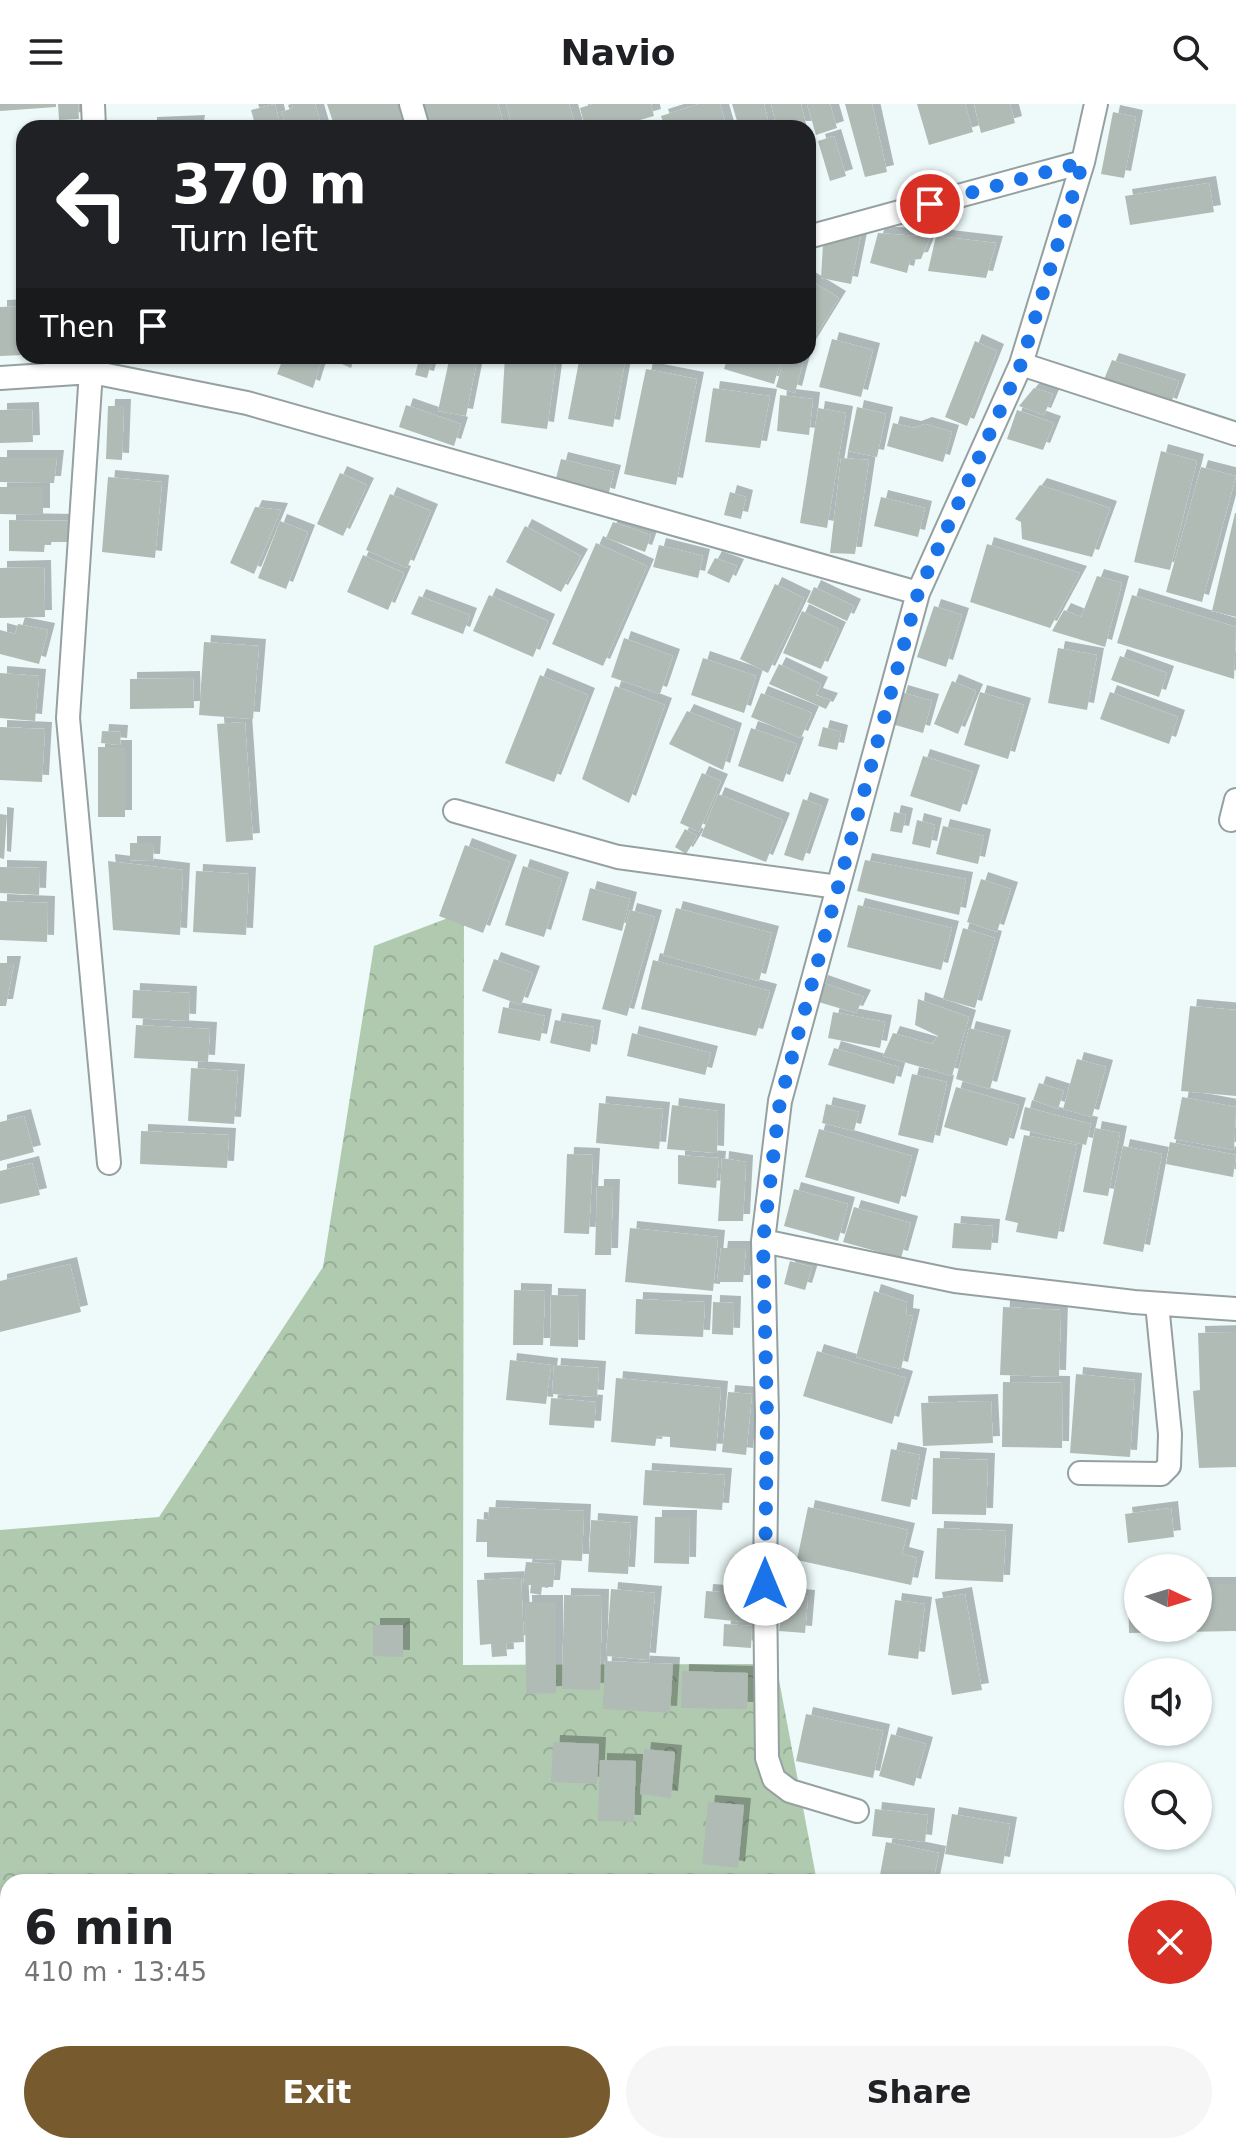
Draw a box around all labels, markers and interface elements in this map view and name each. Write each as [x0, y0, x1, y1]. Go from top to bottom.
icon: menu [24, 30, 68, 74]
icon: search [1168, 30, 1212, 74]
text: Navio [561, 32, 675, 73]
text: 370 m [172, 151, 367, 216]
icon: left [40, 152, 144, 256]
pin [896, 170, 964, 238]
icon: arrive [908, 182, 952, 226]
text: Turn left [172, 218, 318, 259]
icon: arrive [131, 304, 175, 348]
text: Then [40, 309, 115, 344]
position arrow [723, 1542, 807, 1626]
north arrow [1124, 1554, 1212, 1642]
map controls [1124, 1554, 1212, 1850]
button: sound [1124, 1658, 1212, 1746]
button: search [1124, 1762, 1212, 1850]
text: 6 min [24, 1899, 175, 1955]
button: close [1128, 1900, 1212, 1984]
text: 410 m · 13:45 [24, 1957, 207, 1987]
button: Exit [24, 2046, 610, 2138]
button: Share [626, 2046, 1212, 2138]

